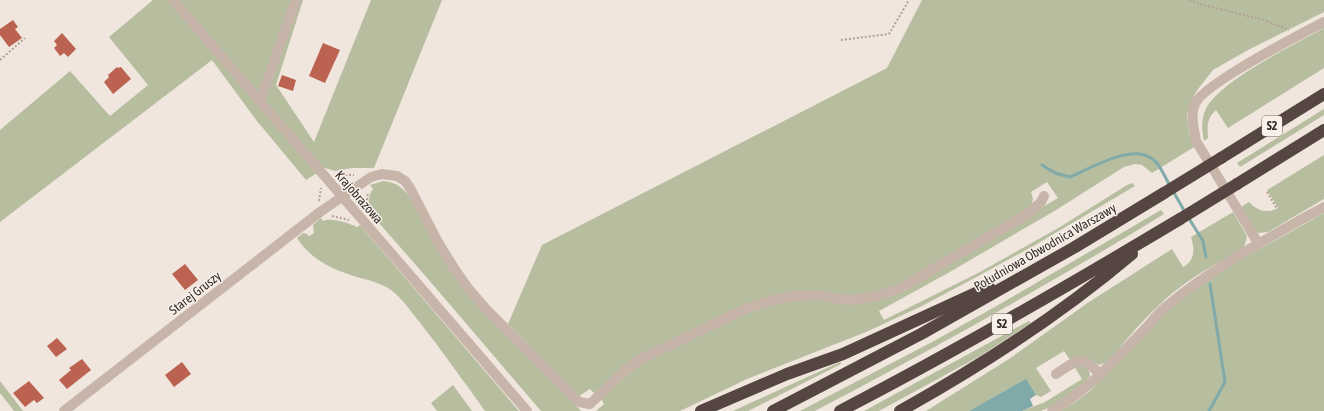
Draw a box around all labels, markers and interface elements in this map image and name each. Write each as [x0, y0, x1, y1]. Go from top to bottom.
road number: S2 [1262, 116, 1282, 136]
street label: Krajobrazowa [332, 168, 386, 226]
street label: Południowa Obwodnica Warszawy [971, 200, 1119, 294]
street label: Starej Gruszy [166, 268, 224, 318]
road number: S2 [992, 314, 1012, 334]

